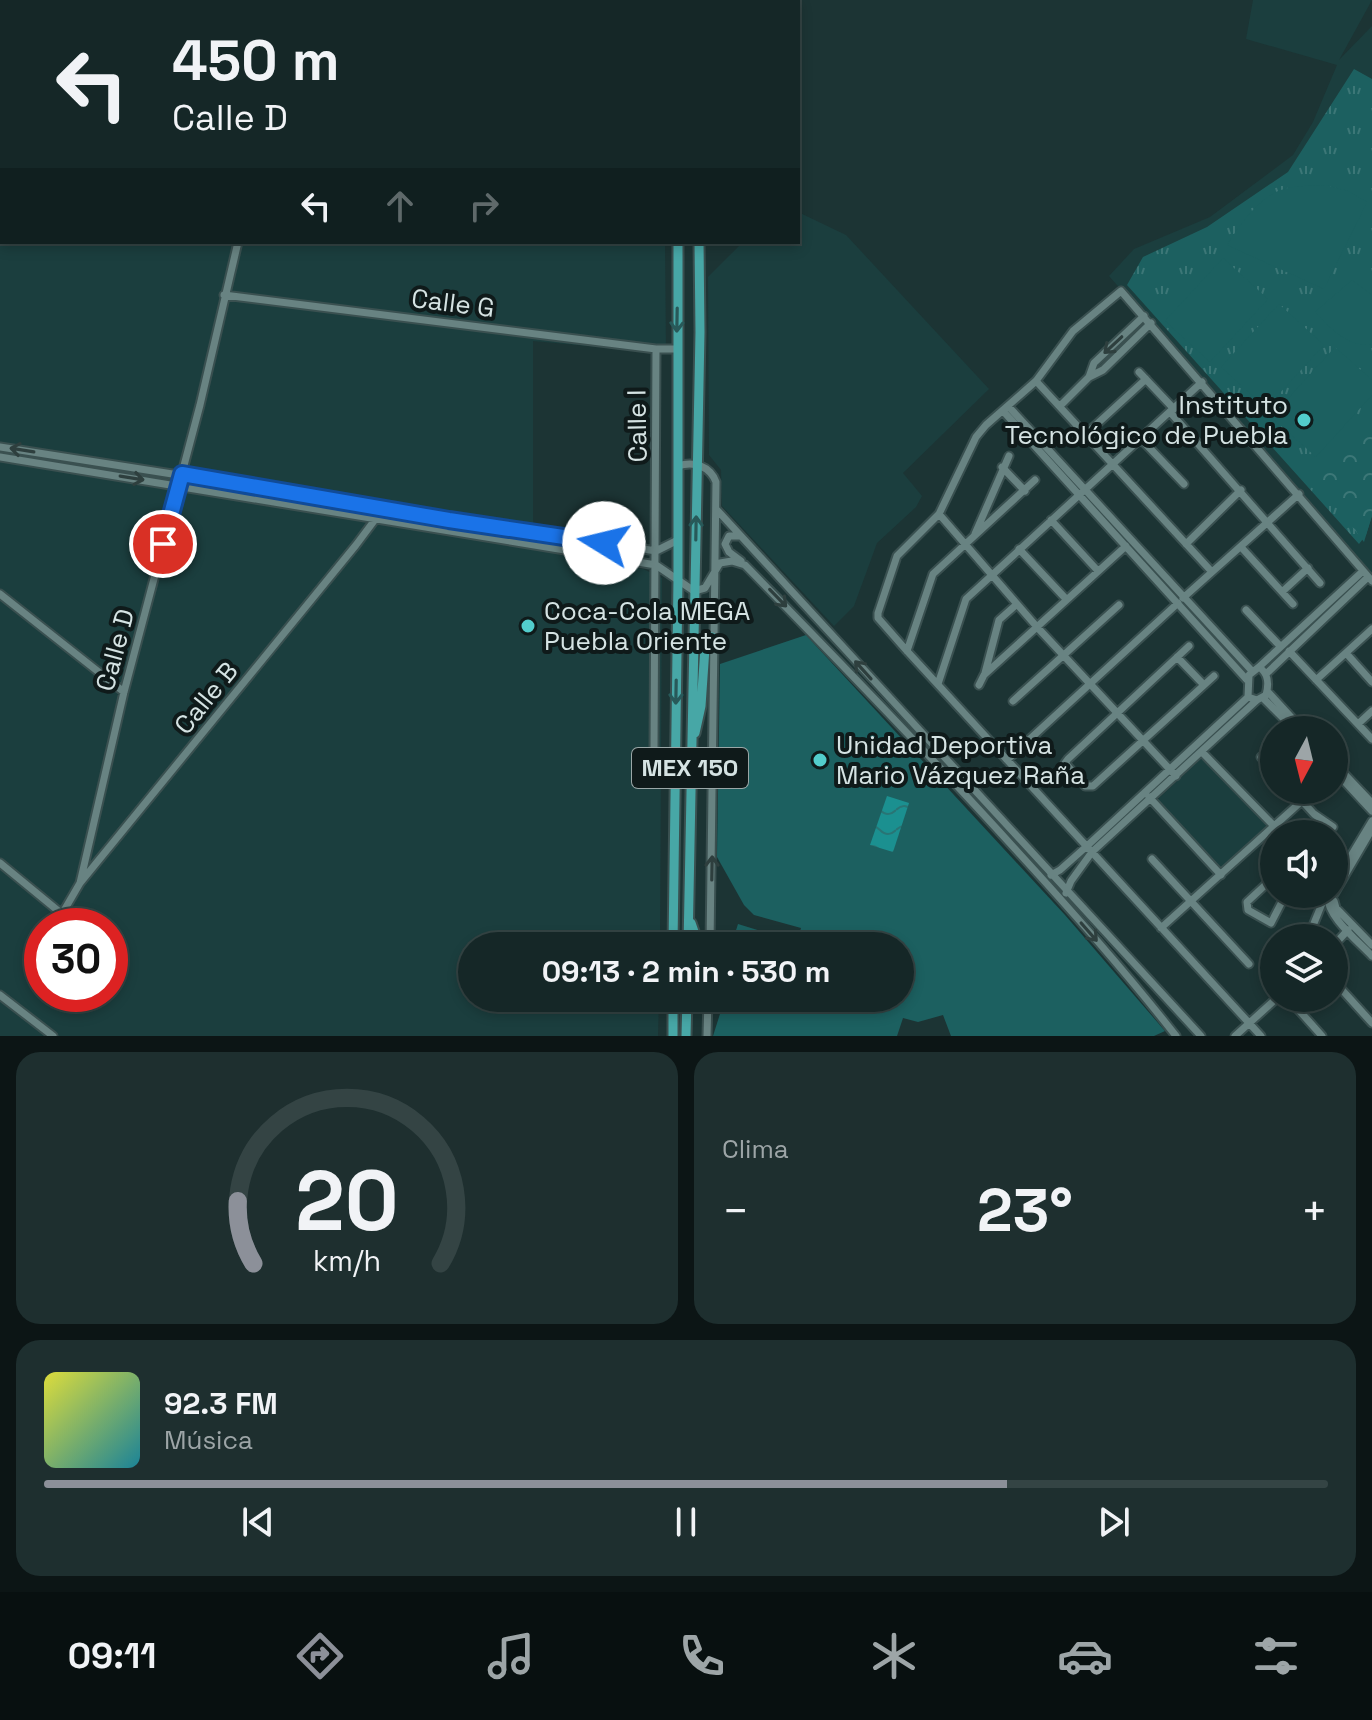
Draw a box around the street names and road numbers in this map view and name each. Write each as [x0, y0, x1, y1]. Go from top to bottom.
street label: Calle G [409, 281, 497, 325]
street label: Calle I [619, 389, 655, 463]
street label: Calle D [88, 605, 142, 695]
street label: Calle B [166, 655, 246, 741]
road number: MEX 150 [632, 748, 748, 788]

